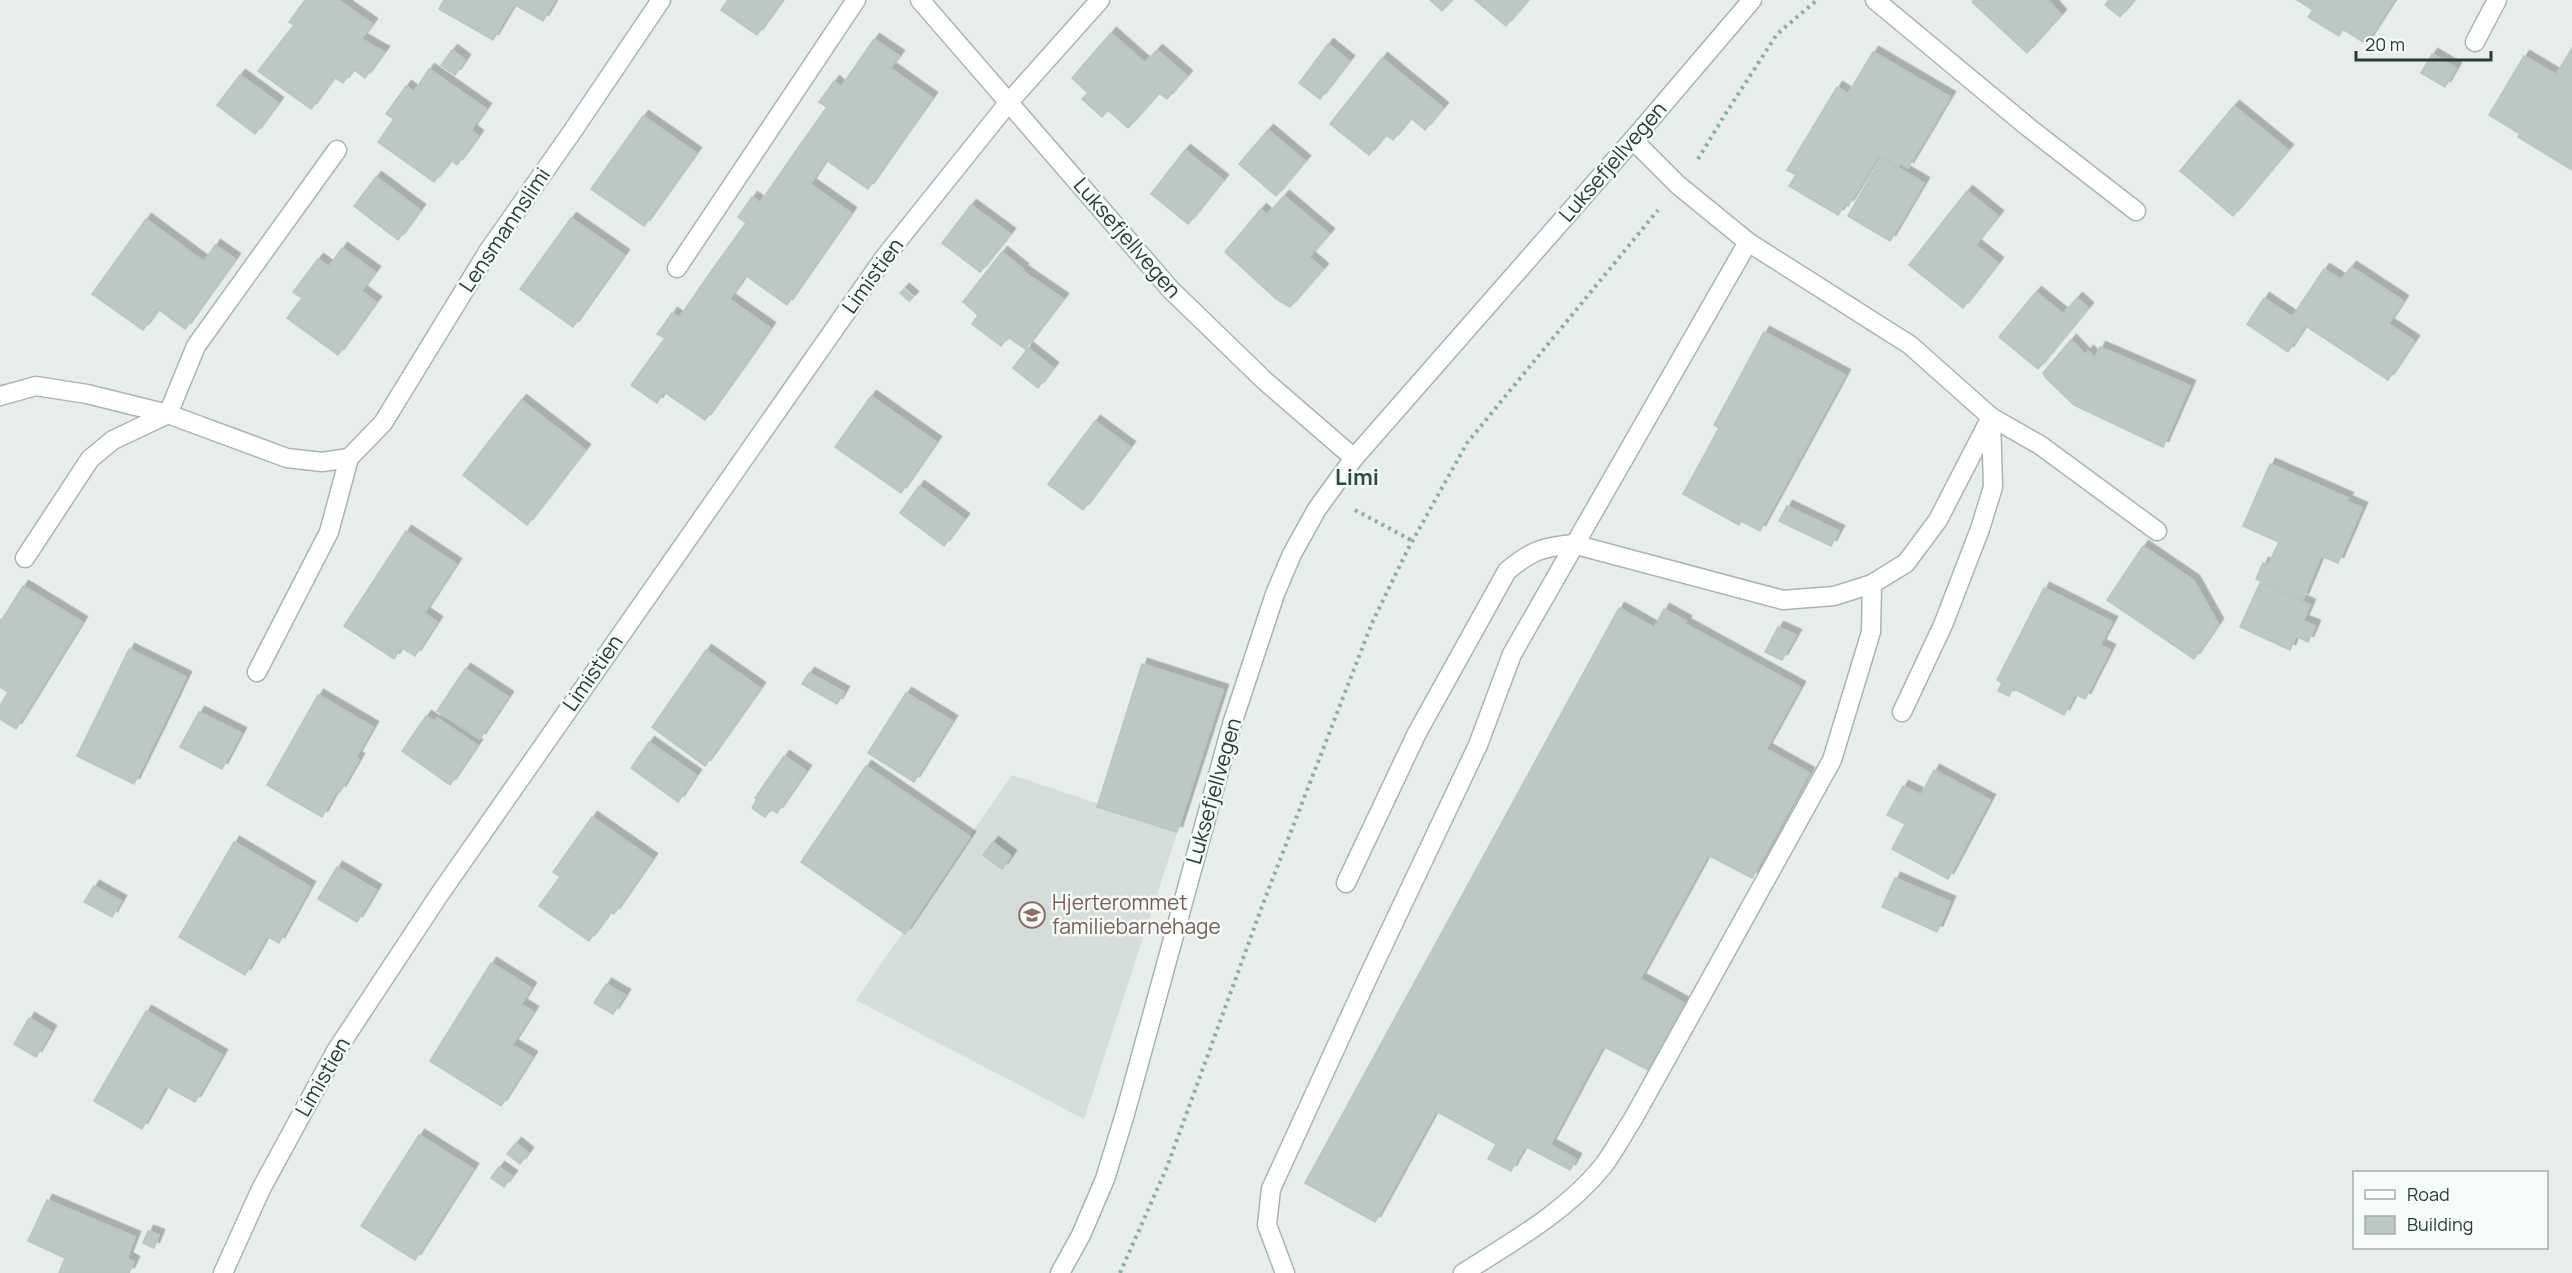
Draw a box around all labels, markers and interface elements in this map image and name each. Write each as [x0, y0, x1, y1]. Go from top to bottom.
scale bar [2356, 24, 2491, 62]
text: 20 m [2365, 32, 2405, 56]
street label: Luksefjellvegen [1552, 95, 1672, 227]
street label: Lensmannslimi [452, 162, 556, 297]
street label: Luksefjellvegen [1068, 171, 1188, 303]
street label: Limistien [835, 232, 909, 319]
district label: Limi [1335, 462, 1379, 492]
street label: Limistien [556, 629, 629, 716]
street label: Luksefjellvegen [1179, 714, 1247, 867]
place label: Hjerterommet familiebarnehage [1052, 888, 1221, 940]
school or university icon: Hjerterommet familiebarnehage [1017, 900, 1047, 930]
street label: Limistien [288, 1032, 356, 1121]
legend [2353, 1171, 2548, 1249]
text: Road [2407, 1182, 2450, 1206]
text: Building [2407, 1212, 2473, 1236]

